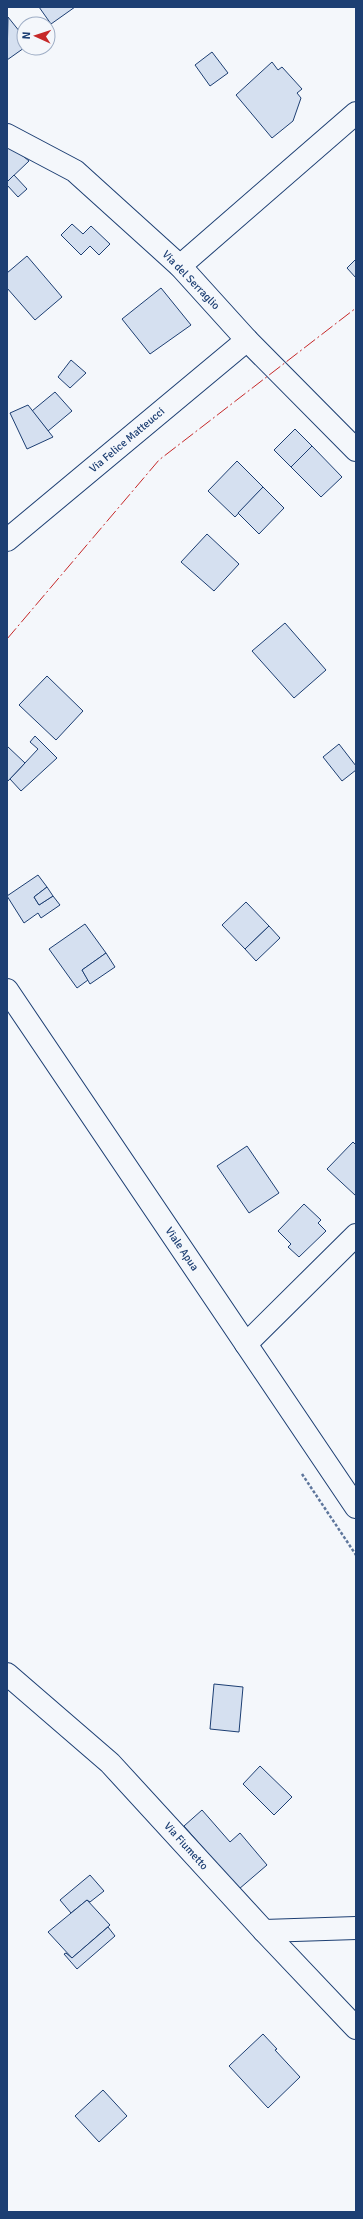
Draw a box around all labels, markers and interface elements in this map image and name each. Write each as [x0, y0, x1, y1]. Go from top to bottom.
north arrow [16, 16, 56, 56]
text: N [20, 31, 33, 40]
street label: Via del Serraglio [160, 248, 223, 312]
street label: Via Felice Matteucci [87, 405, 167, 475]
street label: Viale Apua [163, 1225, 202, 1274]
street label: Via Fiumetto [161, 1819, 211, 1873]

